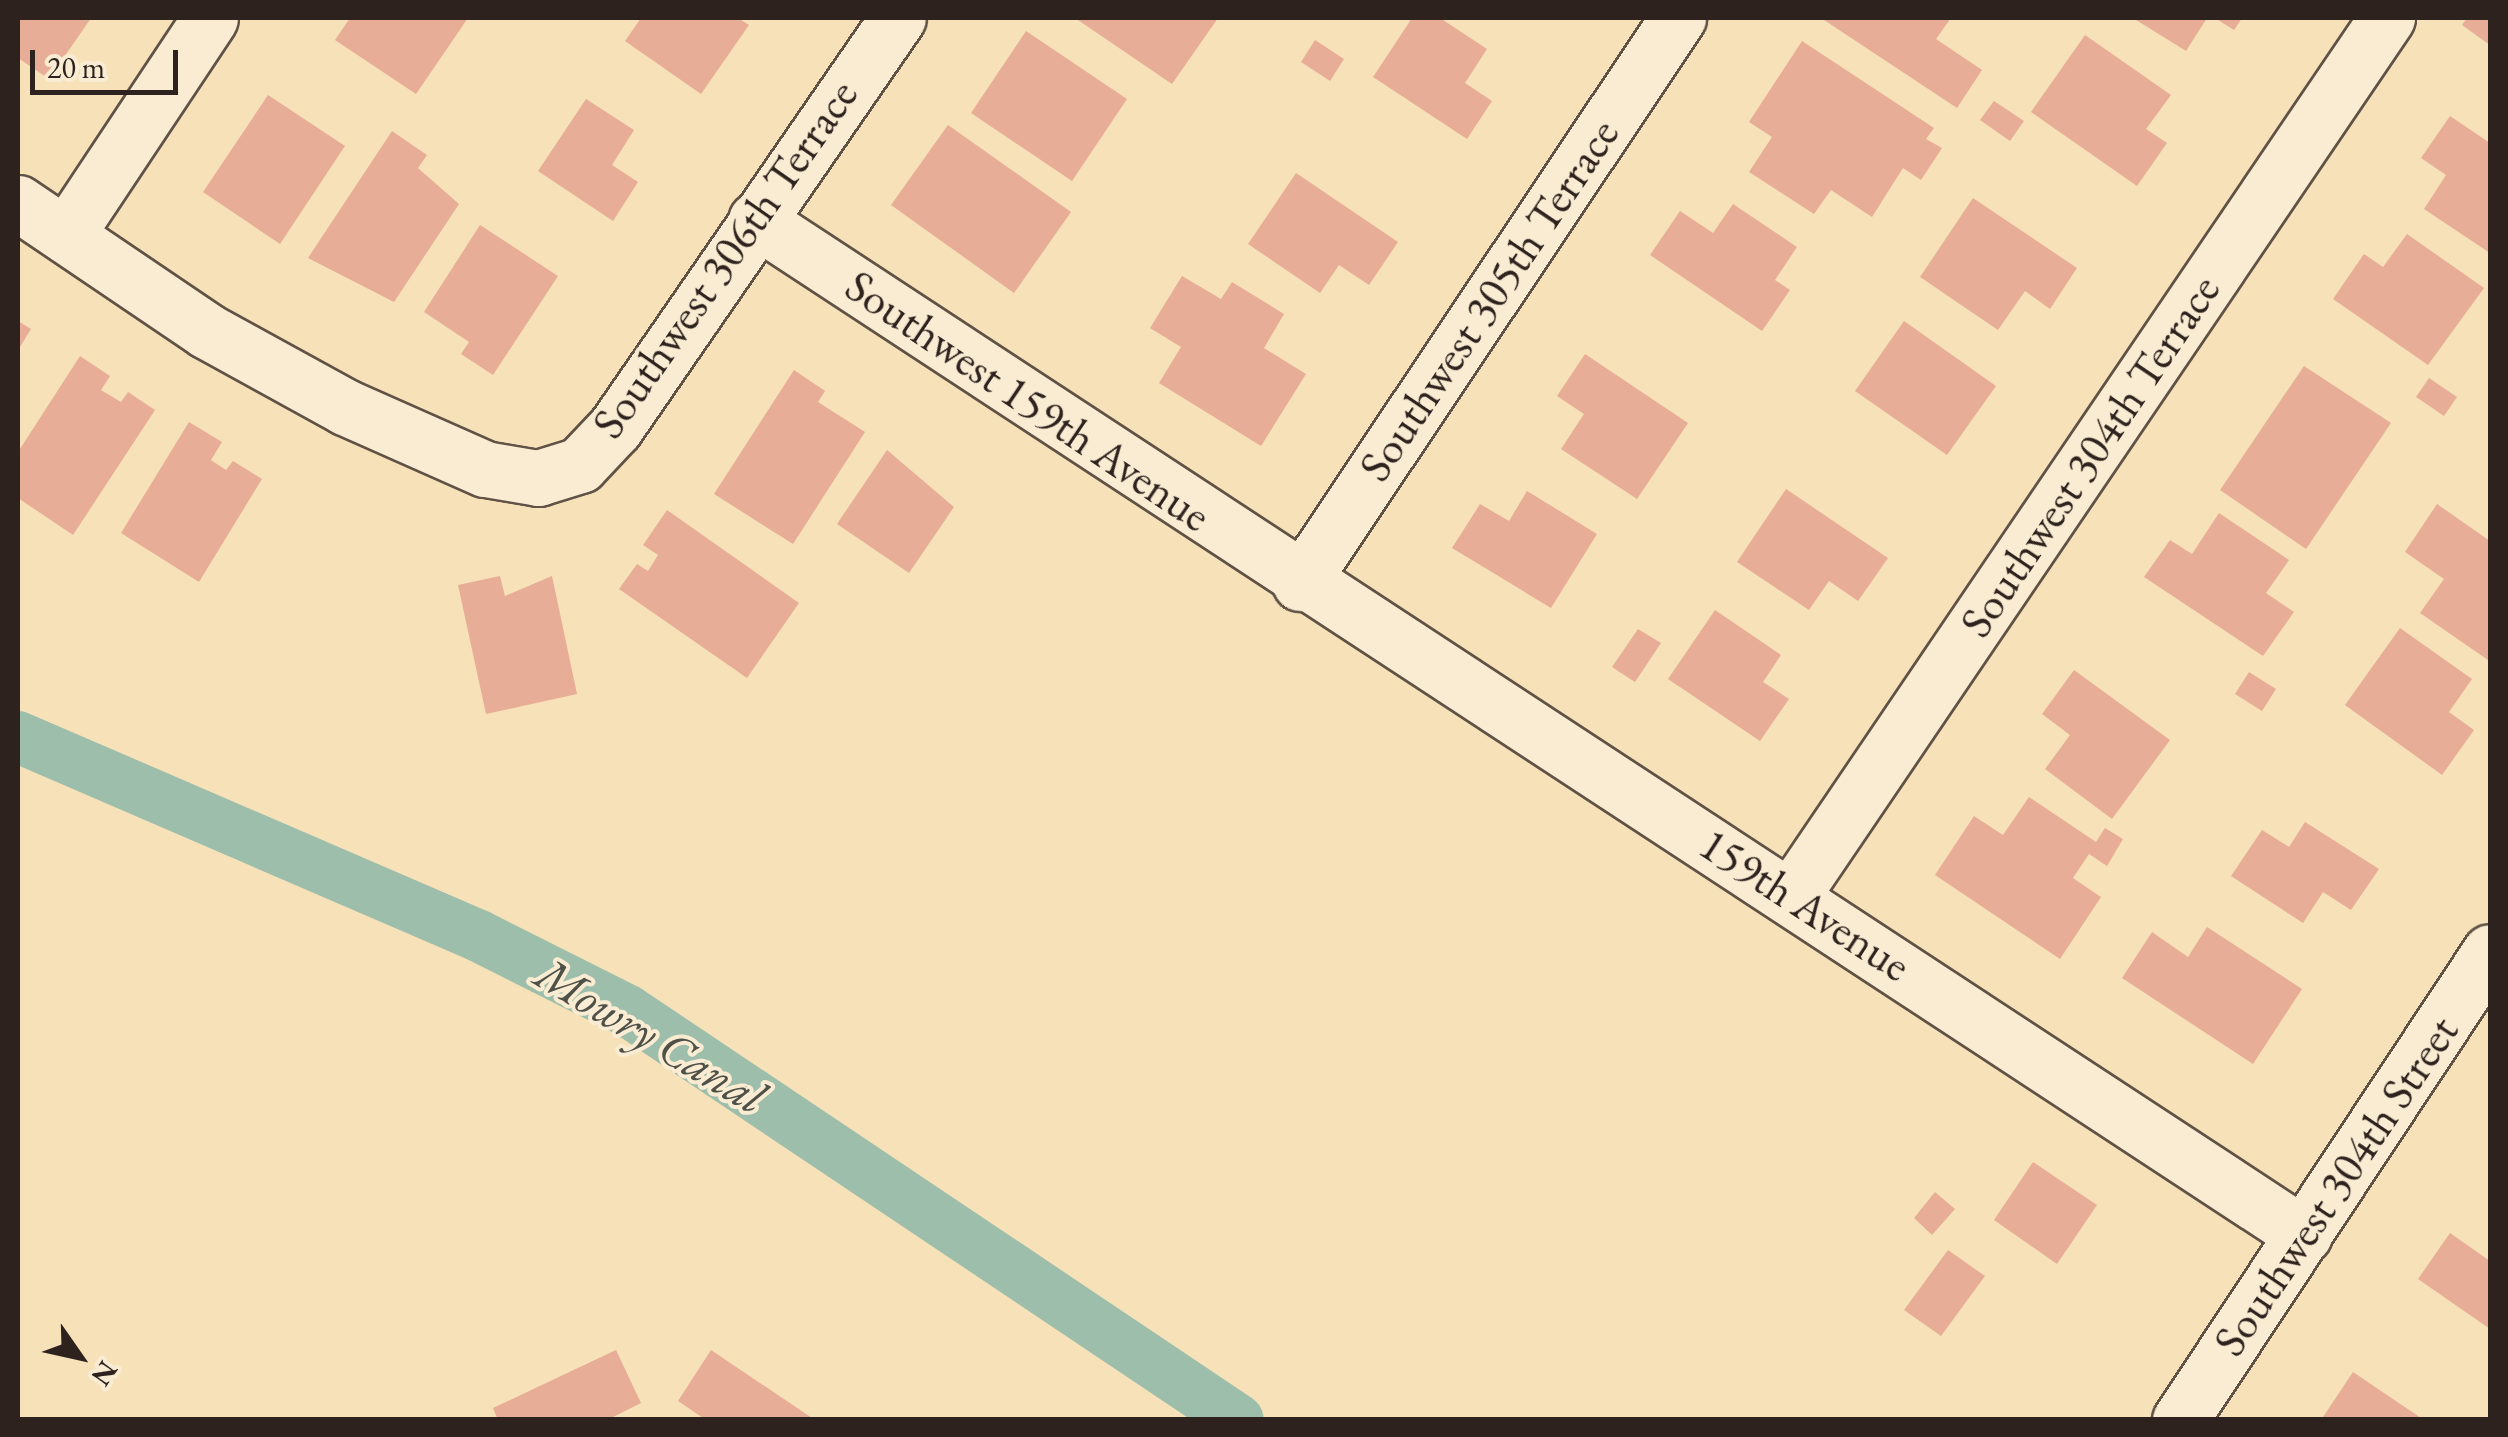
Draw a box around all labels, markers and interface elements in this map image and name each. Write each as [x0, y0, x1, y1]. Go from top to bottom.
scale bar [35, 30, 182, 92]
text: 20 m [47, 48, 105, 87]
street label: Southwest 306th Terrace [581, 69, 869, 449]
street label: Southwest 305th Terrace [1348, 109, 1630, 491]
street label: Southwest 159th Avenue [835, 259, 1221, 543]
street label: Southwest 304th Terrace [1949, 265, 2231, 647]
street label: 159th Avenue [1690, 817, 1920, 993]
water label: Mowry Canal [526, 944, 776, 1126]
street label: Southwest 304th Street [2202, 1006, 2470, 1366]
north arrow [30, 1307, 130, 1407]
text: N [84, 1354, 126, 1393]

